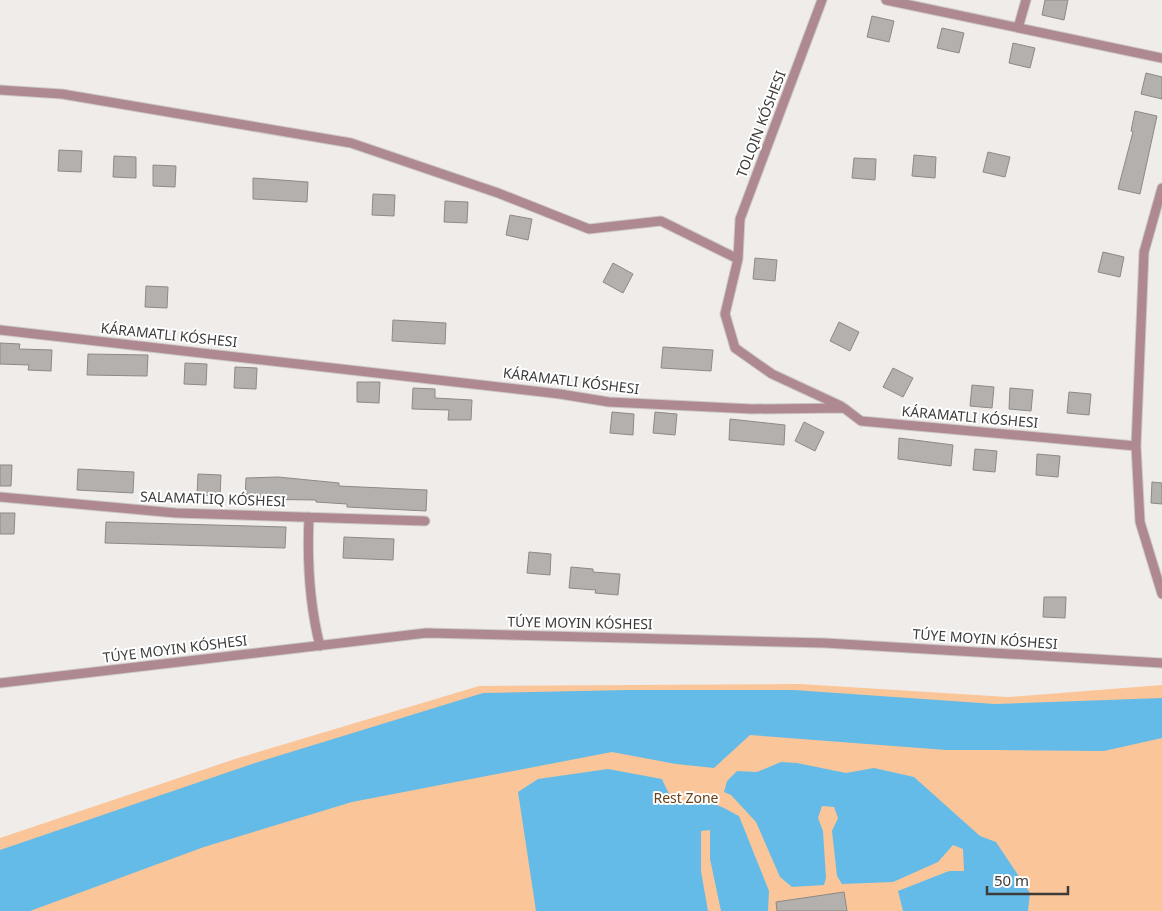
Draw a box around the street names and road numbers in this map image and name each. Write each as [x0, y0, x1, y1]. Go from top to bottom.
street label: TOLQIN KÓSHESI [731, 67, 790, 180]
street label: KÁRAMATLI KÓSHESI [100, 318, 238, 351]
street label: KÁRAMATLI KÓSHESI [502, 363, 640, 398]
street label: KÁRAMATLI KÓSHESI [901, 401, 1039, 432]
street label: SALAMATLIQ KÓSHESI [140, 486, 286, 511]
street label: TÚYE MOYIN KÓSHESI [507, 612, 653, 633]
street label: TÚYE MOYIN KÓSHESI [912, 624, 1058, 653]
street label: TÚYE MOYIN KÓSHESI [102, 630, 249, 667]

